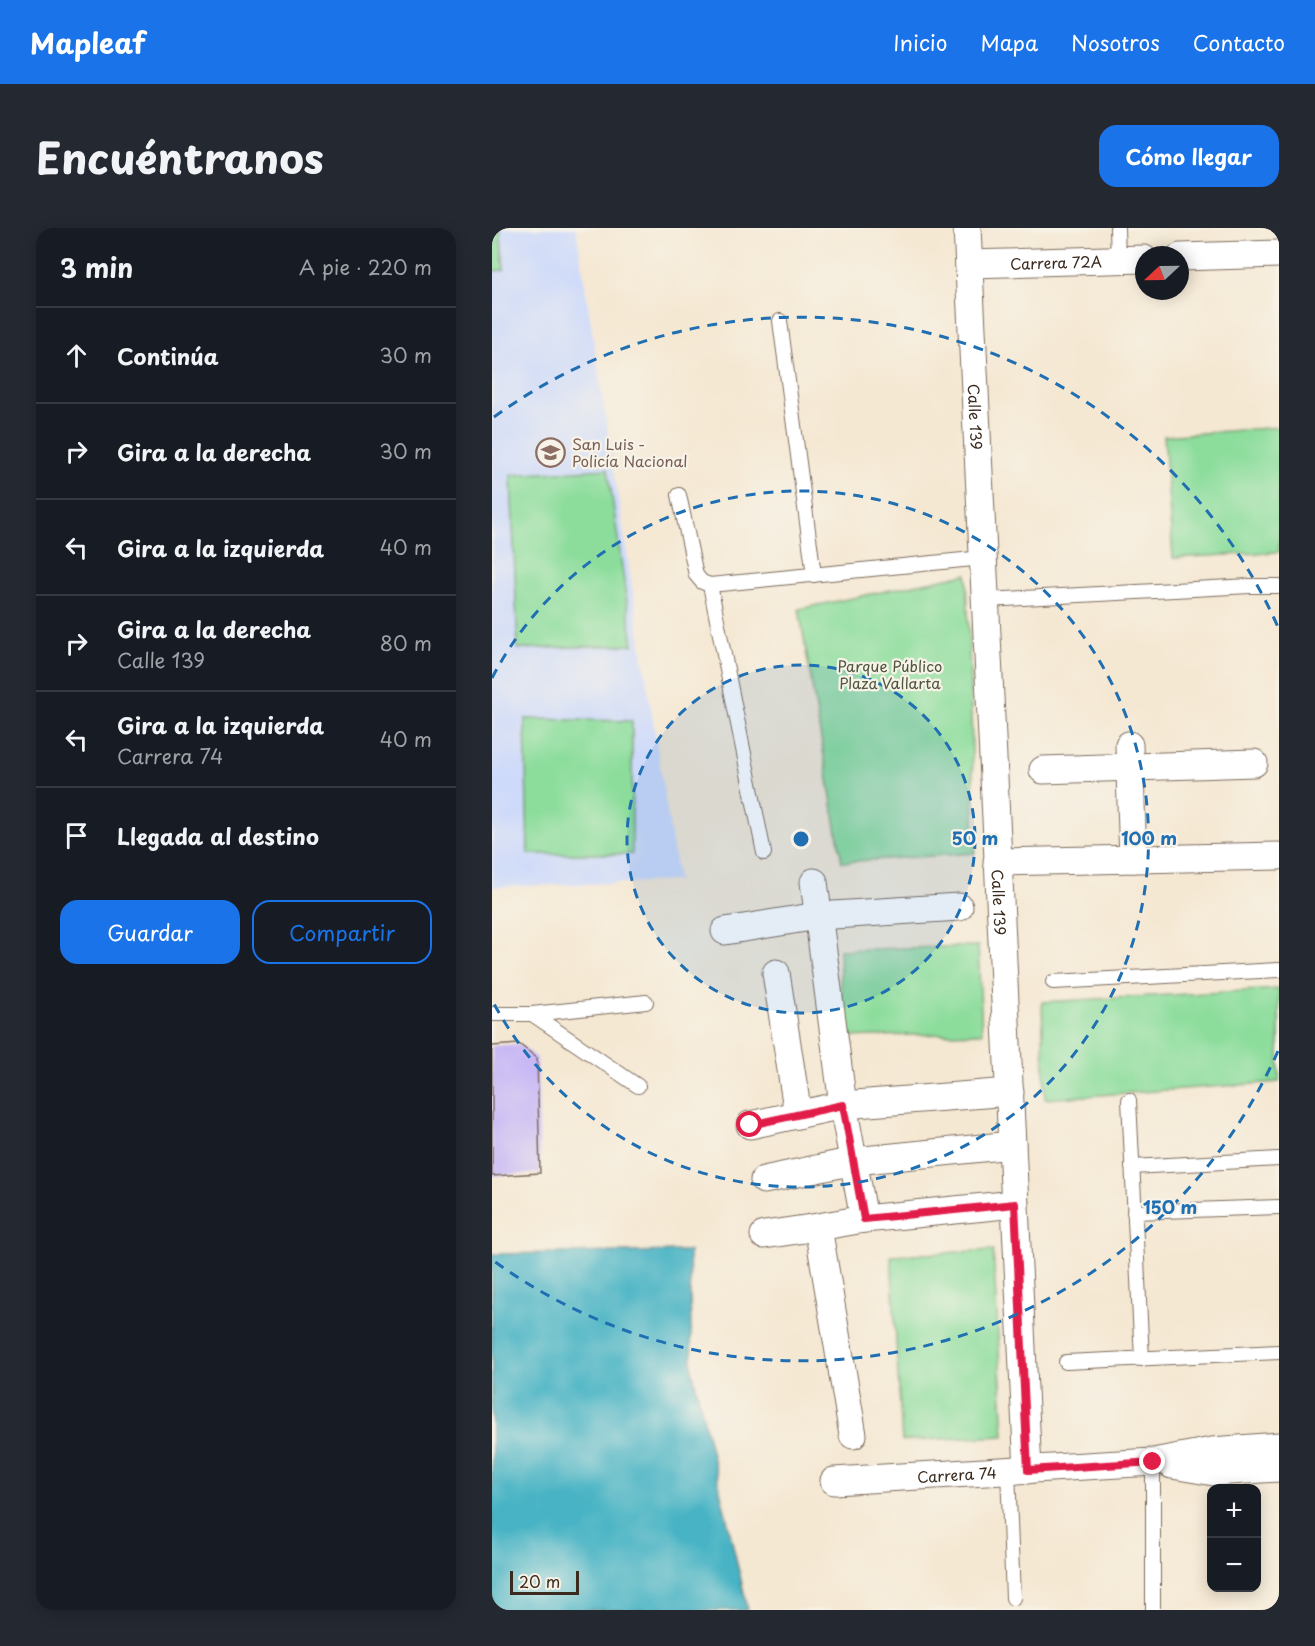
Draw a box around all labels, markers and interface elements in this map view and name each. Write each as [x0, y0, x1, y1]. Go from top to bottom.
text: Mapleaf [30, 21, 146, 64]
text: Inicio [893, 26, 947, 58]
text: Mapa [980, 26, 1038, 58]
text: Nosotros [1071, 26, 1160, 58]
text: Contacto [1193, 26, 1285, 58]
text: Encuéntranos [36, 125, 324, 188]
button: Cómo llegar [1099, 125, 1279, 187]
north arrow [1135, 246, 1189, 300]
text: 3 min [60, 248, 133, 287]
street label: Carrera 72A [1010, 249, 1102, 274]
text: A pie · 220 m [299, 252, 432, 282]
icon: ahead [60, 339, 93, 372]
text: Continúa [117, 339, 219, 372]
text: 30 m [379, 340, 432, 370]
street label: Calle 139 [963, 383, 989, 450]
place label: San Luis - Policía Nacional [572, 432, 687, 472]
icon: right [60, 435, 93, 468]
text: Gira a la derecha [117, 435, 311, 468]
text: 30 m [379, 436, 432, 466]
school or university icon: San Luis - Policía Nacional [535, 436, 567, 468]
icon: left [60, 531, 93, 564]
text: Gira a la izquierda [117, 531, 324, 564]
text: 40 m [380, 532, 432, 562]
text: Gira a la derecha [117, 612, 311, 645]
icon: right [60, 627, 93, 660]
text: 80 m [380, 628, 432, 658]
text: Calle 139 [117, 645, 205, 675]
park label: Parque Público Plaza Vallarta [838, 654, 942, 694]
text: Gira a la izquierda [117, 708, 324, 741]
icon: left [60, 723, 93, 756]
text: 40 m [380, 724, 432, 754]
text: Carrera 74 [117, 741, 223, 771]
icon: arrive [60, 819, 93, 852]
text: Llegada al destino [117, 819, 319, 852]
text: 50 m [952, 824, 998, 851]
text: 100 m [1121, 824, 1177, 851]
centre of rings [791, 829, 811, 849]
street label: Calle 139 [987, 869, 1013, 936]
button: Guardar [60, 900, 240, 964]
button: Compartir [252, 900, 432, 964]
route start [736, 1111, 762, 1137]
text: 150 m [1143, 1193, 1197, 1220]
route end [1139, 1448, 1165, 1474]
street label: Carrera 74 [916, 1460, 997, 1488]
map controls [1207, 1484, 1261, 1592]
button: + [1207, 1484, 1261, 1538]
button: − [1207, 1538, 1261, 1592]
scale bar [510, 1568, 579, 1596]
text: 20 m [519, 1569, 560, 1593]

